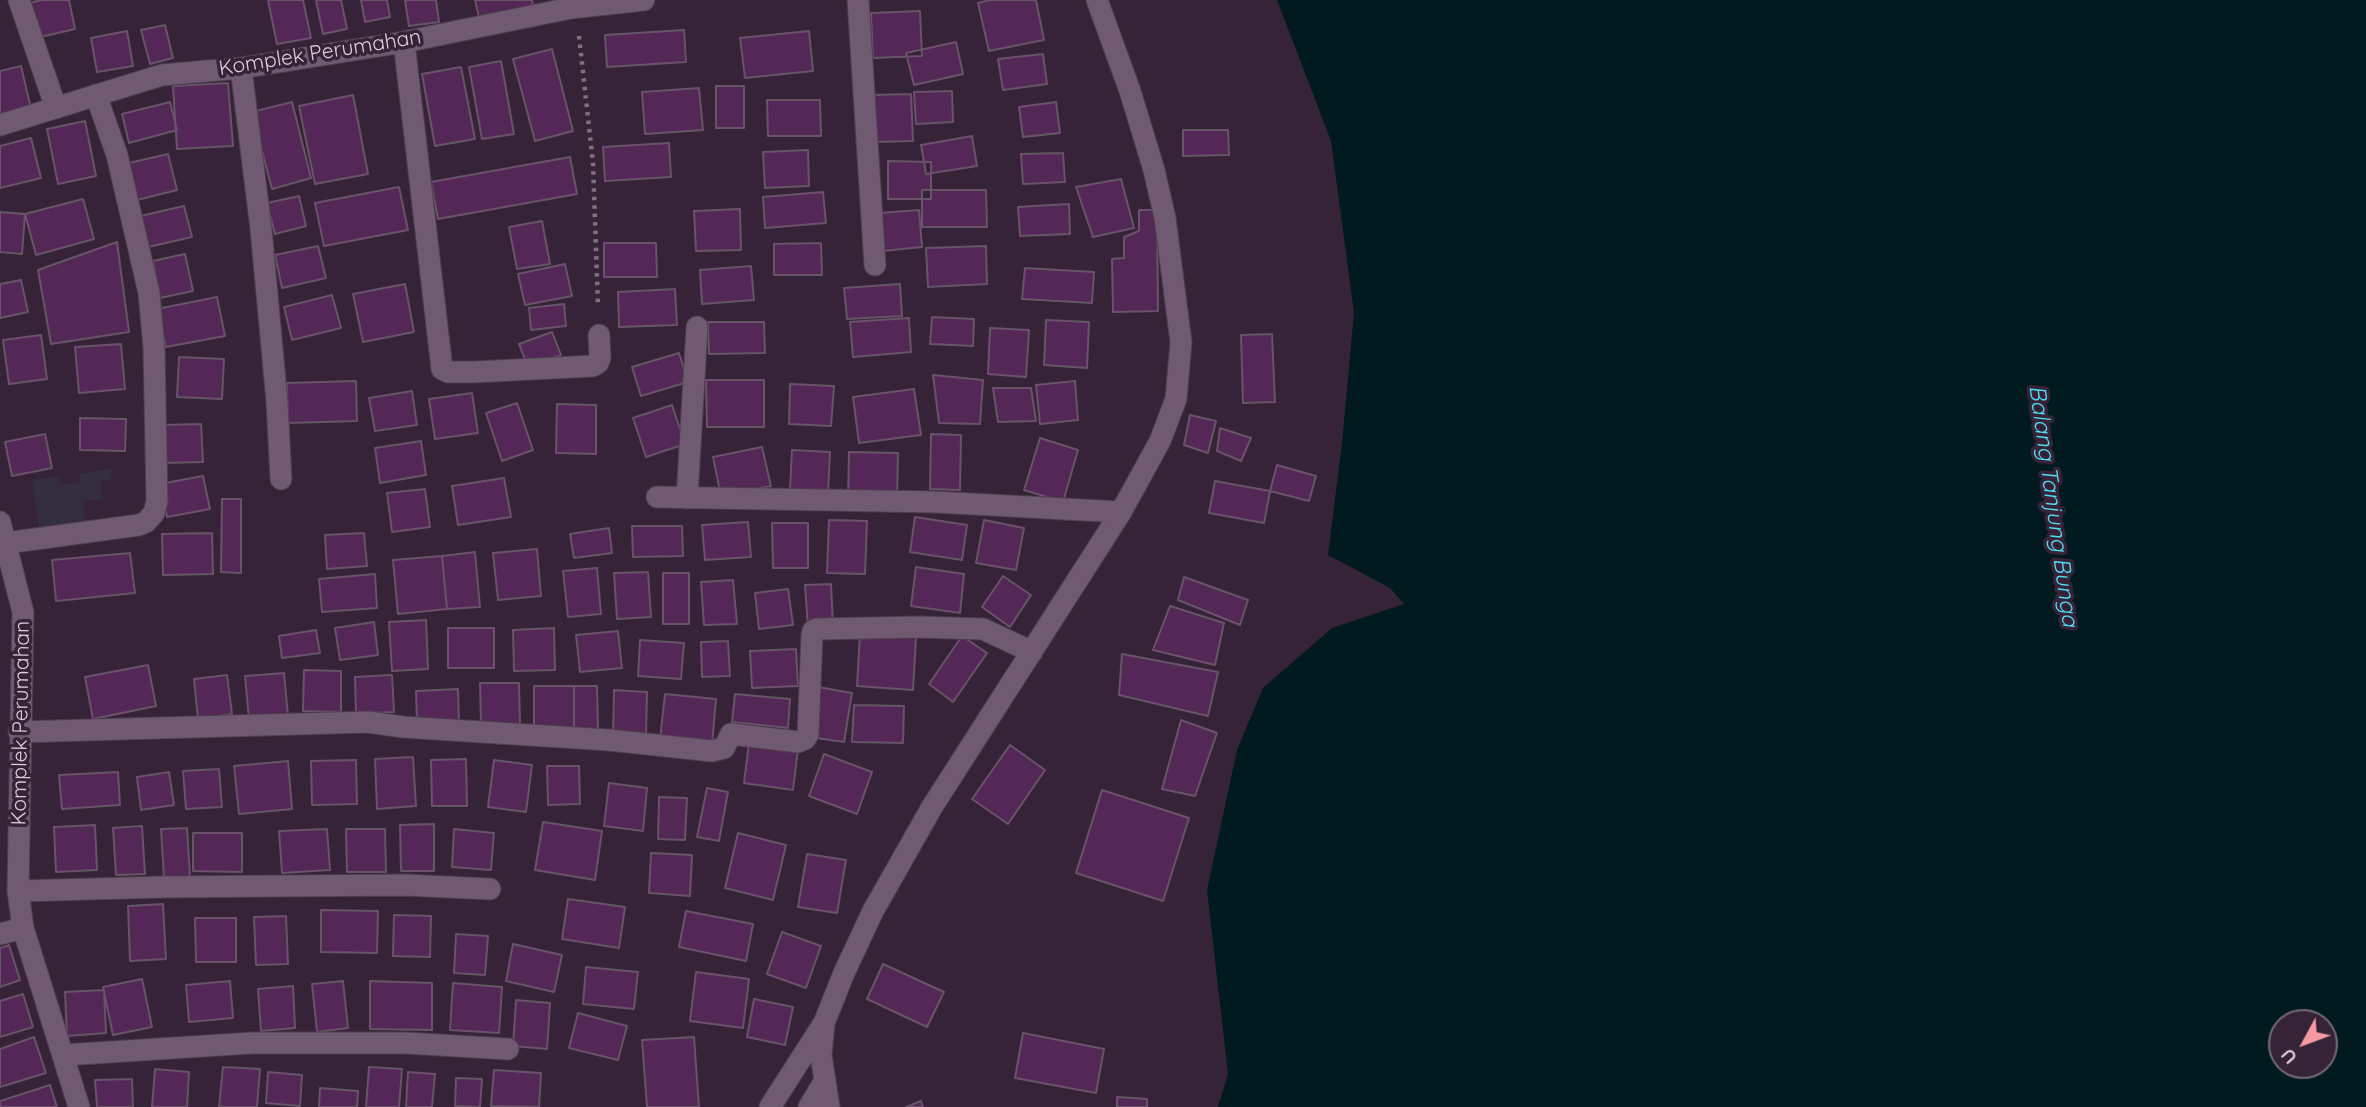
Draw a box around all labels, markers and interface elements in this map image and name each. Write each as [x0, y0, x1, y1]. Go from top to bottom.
street label: Komplek Perumahan [217, 25, 423, 81]
water label: Balang Tanjung Bunga [2022, 383, 2084, 629]
street label: Komplek Perumahan [7, 620, 35, 826]
north arrow [2268, 1009, 2338, 1079]
text: U [2275, 1044, 2302, 1069]

